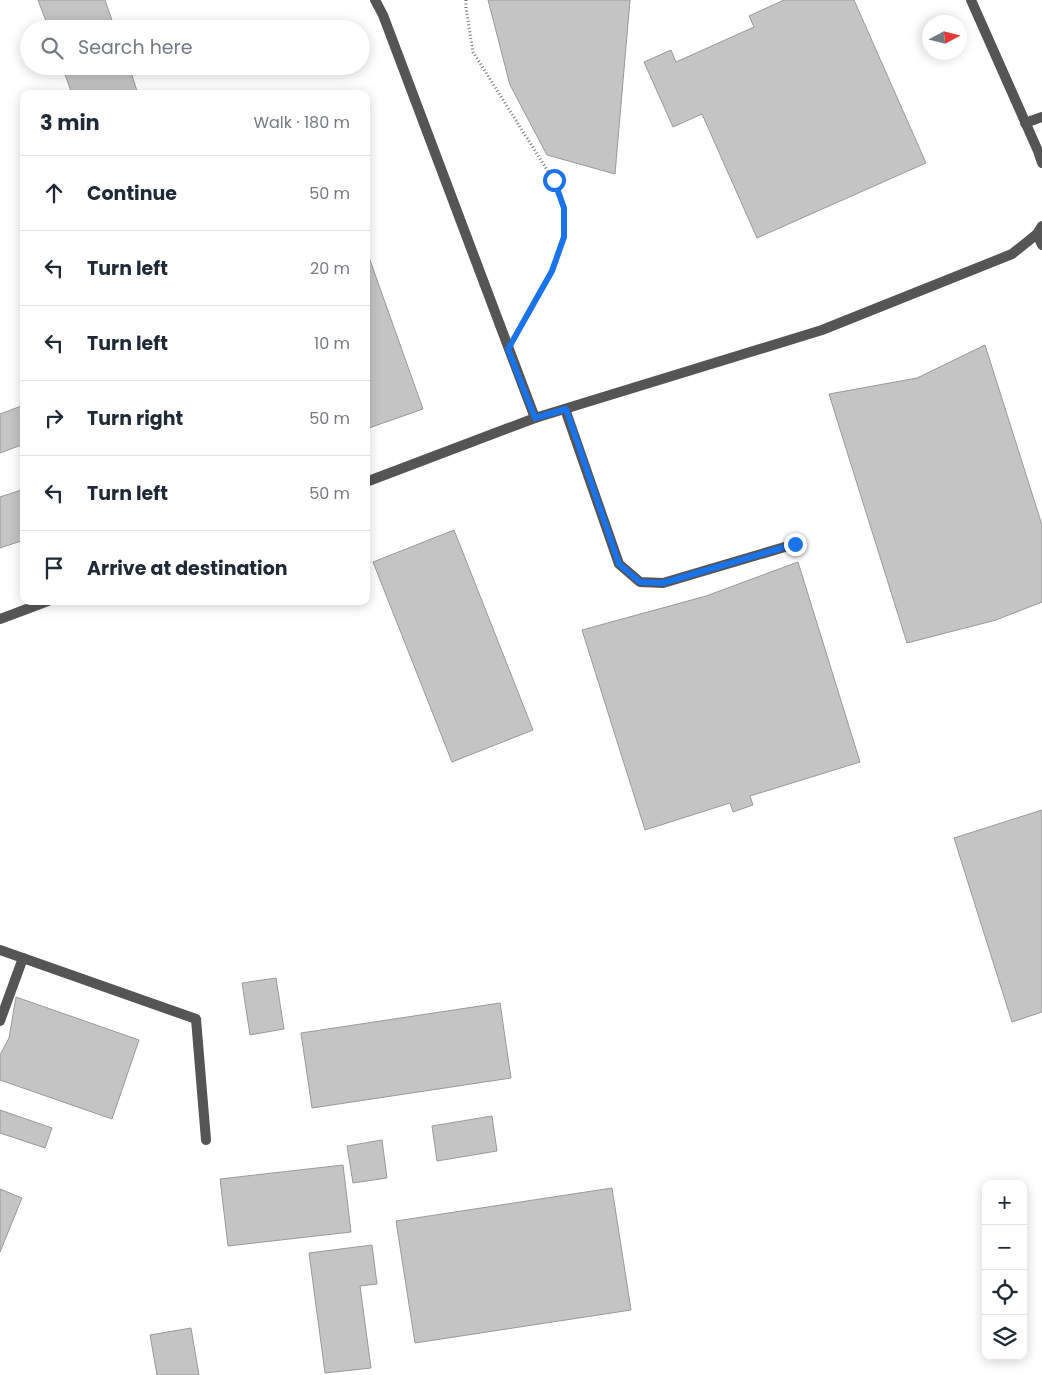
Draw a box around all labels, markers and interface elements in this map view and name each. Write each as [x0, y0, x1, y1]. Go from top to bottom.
north arrow [922, 15, 967, 60]
search box [20, 20, 370, 75]
icon: search [38, 34, 66, 62]
text: Search here [78, 34, 192, 61]
text: 3 min [40, 108, 100, 137]
text: Walk · 180 m [253, 111, 350, 134]
route start [543, 169, 566, 192]
icon: ahead [40, 179, 68, 207]
text: Continue [87, 180, 177, 207]
text: 50 m [309, 182, 350, 205]
icon: left [40, 254, 68, 282]
text: Turn left [87, 255, 168, 282]
text: 20 m [310, 257, 350, 280]
icon: left [40, 329, 68, 357]
text: Turn left [87, 330, 168, 357]
text: 10 m [314, 332, 350, 355]
icon: right [40, 404, 68, 432]
text: Turn right [87, 405, 183, 432]
text: 50 m [309, 407, 350, 430]
icon: left [40, 479, 68, 507]
text: Turn left [87, 480, 168, 507]
text: 50 m [309, 482, 350, 505]
route end [784, 533, 807, 556]
icon: arrive [40, 554, 68, 582]
text: Arrive at destination [87, 555, 288, 582]
map controls [982, 1180, 1027, 1360]
button: + [982, 1180, 1027, 1225]
button: − [982, 1225, 1027, 1270]
button: locate [982, 1270, 1027, 1315]
button: layers [982, 1315, 1027, 1360]

